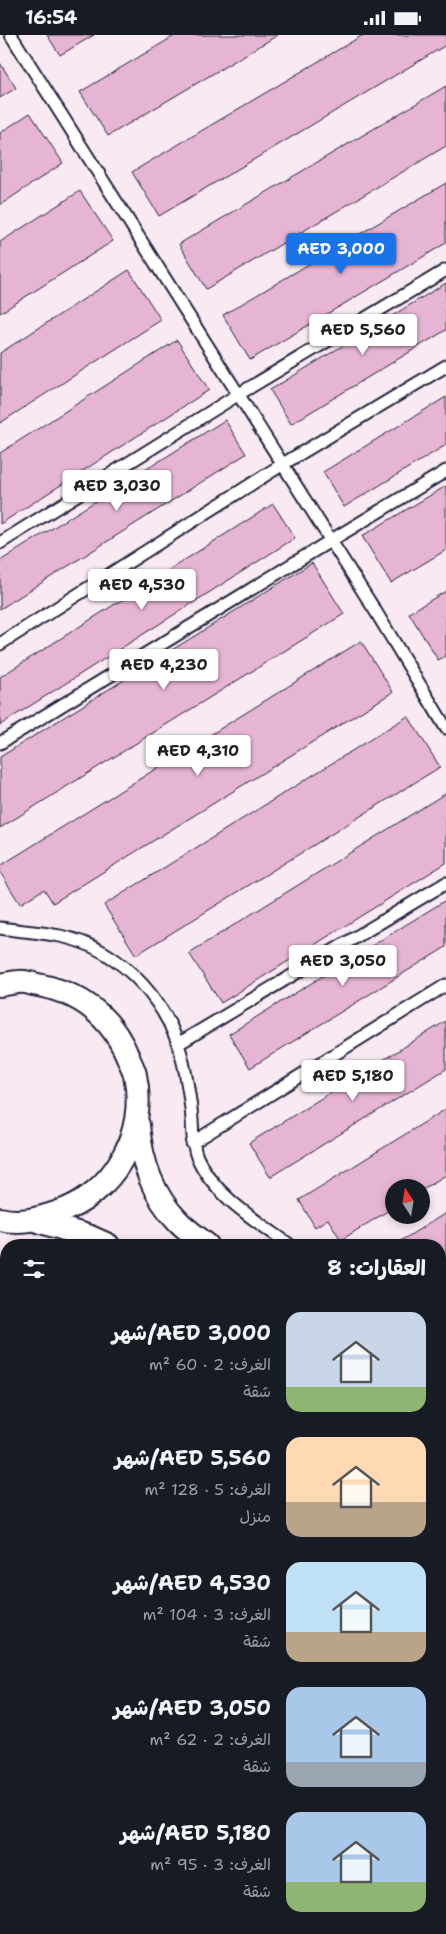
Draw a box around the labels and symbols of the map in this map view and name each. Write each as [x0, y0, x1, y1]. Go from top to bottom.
pin: AED 3,000 [284, 233, 398, 275]
pin: AED 5,560 [306, 313, 420, 356]
pin: AED 3,030 [60, 469, 174, 512]
pin: AED 4,530 [85, 569, 199, 611]
pin: AED 4,230 [107, 649, 221, 691]
pin: AED 4,310 [141, 735, 255, 777]
pin: AED 3,050 [286, 945, 400, 987]
pin: AED 5,180 [296, 1059, 410, 1102]
north arrow [385, 1179, 430, 1224]

